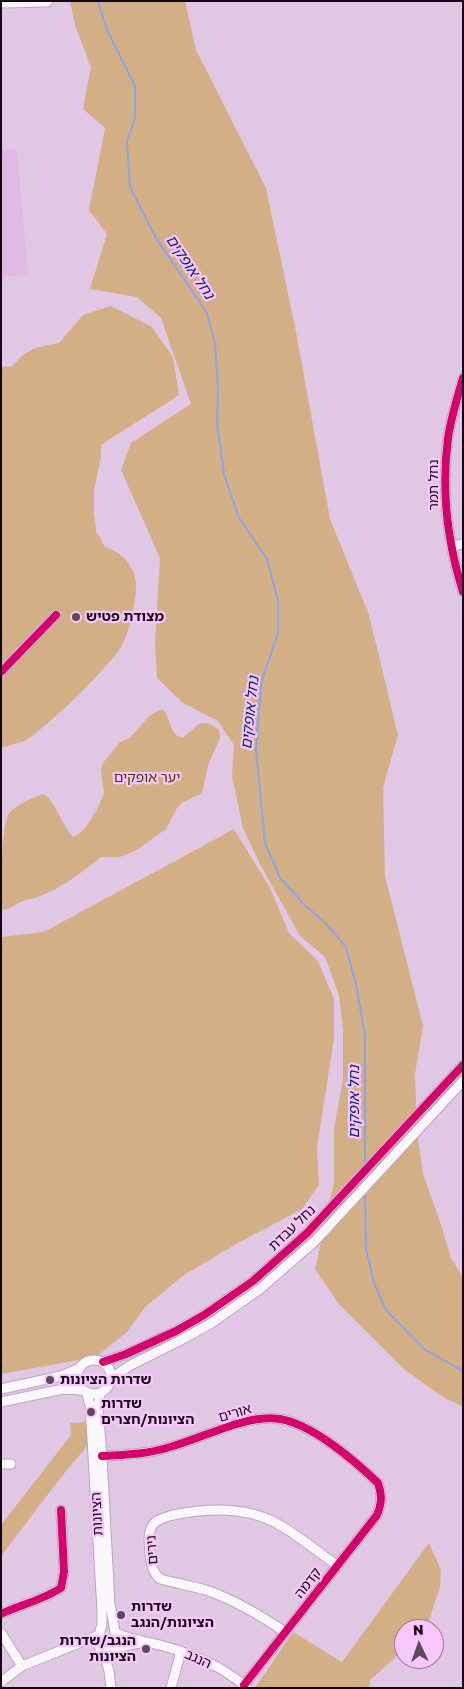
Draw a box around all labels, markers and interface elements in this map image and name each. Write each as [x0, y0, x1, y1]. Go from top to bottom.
water label: נחל אופקים [162, 231, 218, 303]
street label: נחל תמר [426, 459, 442, 511]
place label: מצודת פטיש [86, 609, 164, 625]
marker: מצודת פטיש [70, 611, 82, 623]
water label: נחל אופקים [237, 675, 263, 751]
park label: יער אופקים [114, 770, 180, 786]
water label: נחל אופקים [345, 1065, 363, 1139]
street label: נחל עבדת [265, 1202, 319, 1254]
place label: שדרות הציונות [60, 1372, 152, 1388]
marker: שדרות הציונות [44, 1374, 56, 1386]
place label: שדרות הציונות/חצרים [101, 1396, 194, 1428]
street label: אורים [217, 1400, 253, 1426]
marker: שדרות הציונות/חצרים [85, 1406, 97, 1418]
street label: הציונות [87, 1492, 107, 1536]
street label: נירים [143, 1535, 161, 1565]
street label: קדמה [291, 1564, 325, 1602]
place label: שדרות הציונות/הנגב [131, 1599, 214, 1631]
marker: שדרות הציונות/הנגב [115, 1609, 127, 1621]
north arrow [394, 1619, 444, 1669]
text: N [412, 1621, 424, 1638]
place label: הנגב/שדרות הציונות [59, 1633, 136, 1665]
marker: הנגב/שדרות הציונות [140, 1643, 152, 1655]
street label: הנגב [182, 1646, 214, 1672]

